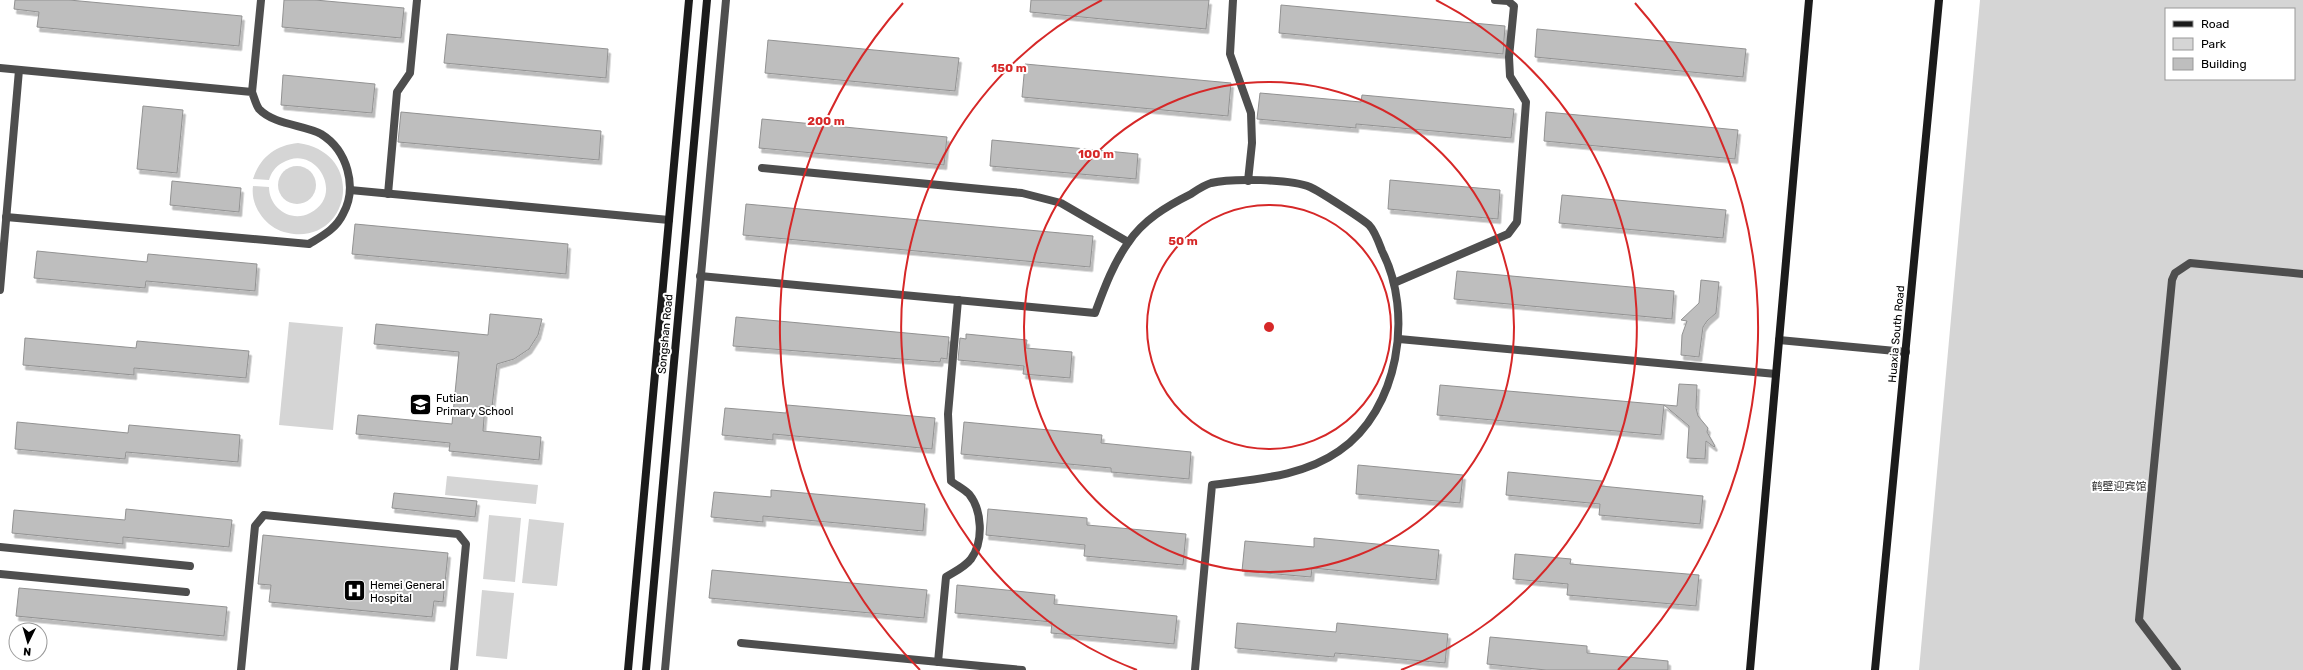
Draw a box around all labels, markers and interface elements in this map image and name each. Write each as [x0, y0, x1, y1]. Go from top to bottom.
legend [2165, 8, 2295, 80]
text: Road [2201, 17, 2229, 31]
text: Park [2201, 37, 2227, 51]
text: Building [2201, 57, 2247, 71]
text: 150 m [991, 61, 1027, 75]
text: 200 m [807, 114, 845, 128]
text: 100 m [1078, 147, 1114, 161]
text: 50 m [1168, 234, 1198, 248]
street label: Huaxia South Road [1886, 285, 1907, 383]
street label: Songshan Road [656, 294, 675, 375]
centre of rings [1262, 320, 1276, 334]
school or university icon: Futian Primary School [407, 391, 433, 417]
place label: Futian Primary School [436, 392, 513, 418]
park label: 鹤壁迎宾馆 [2092, 480, 2147, 493]
hospital icon: Hemei General Hospital [341, 578, 367, 604]
place label: Hemei General Hospital [370, 579, 445, 605]
north arrow [8, 622, 48, 662]
text: N [23, 645, 32, 658]

